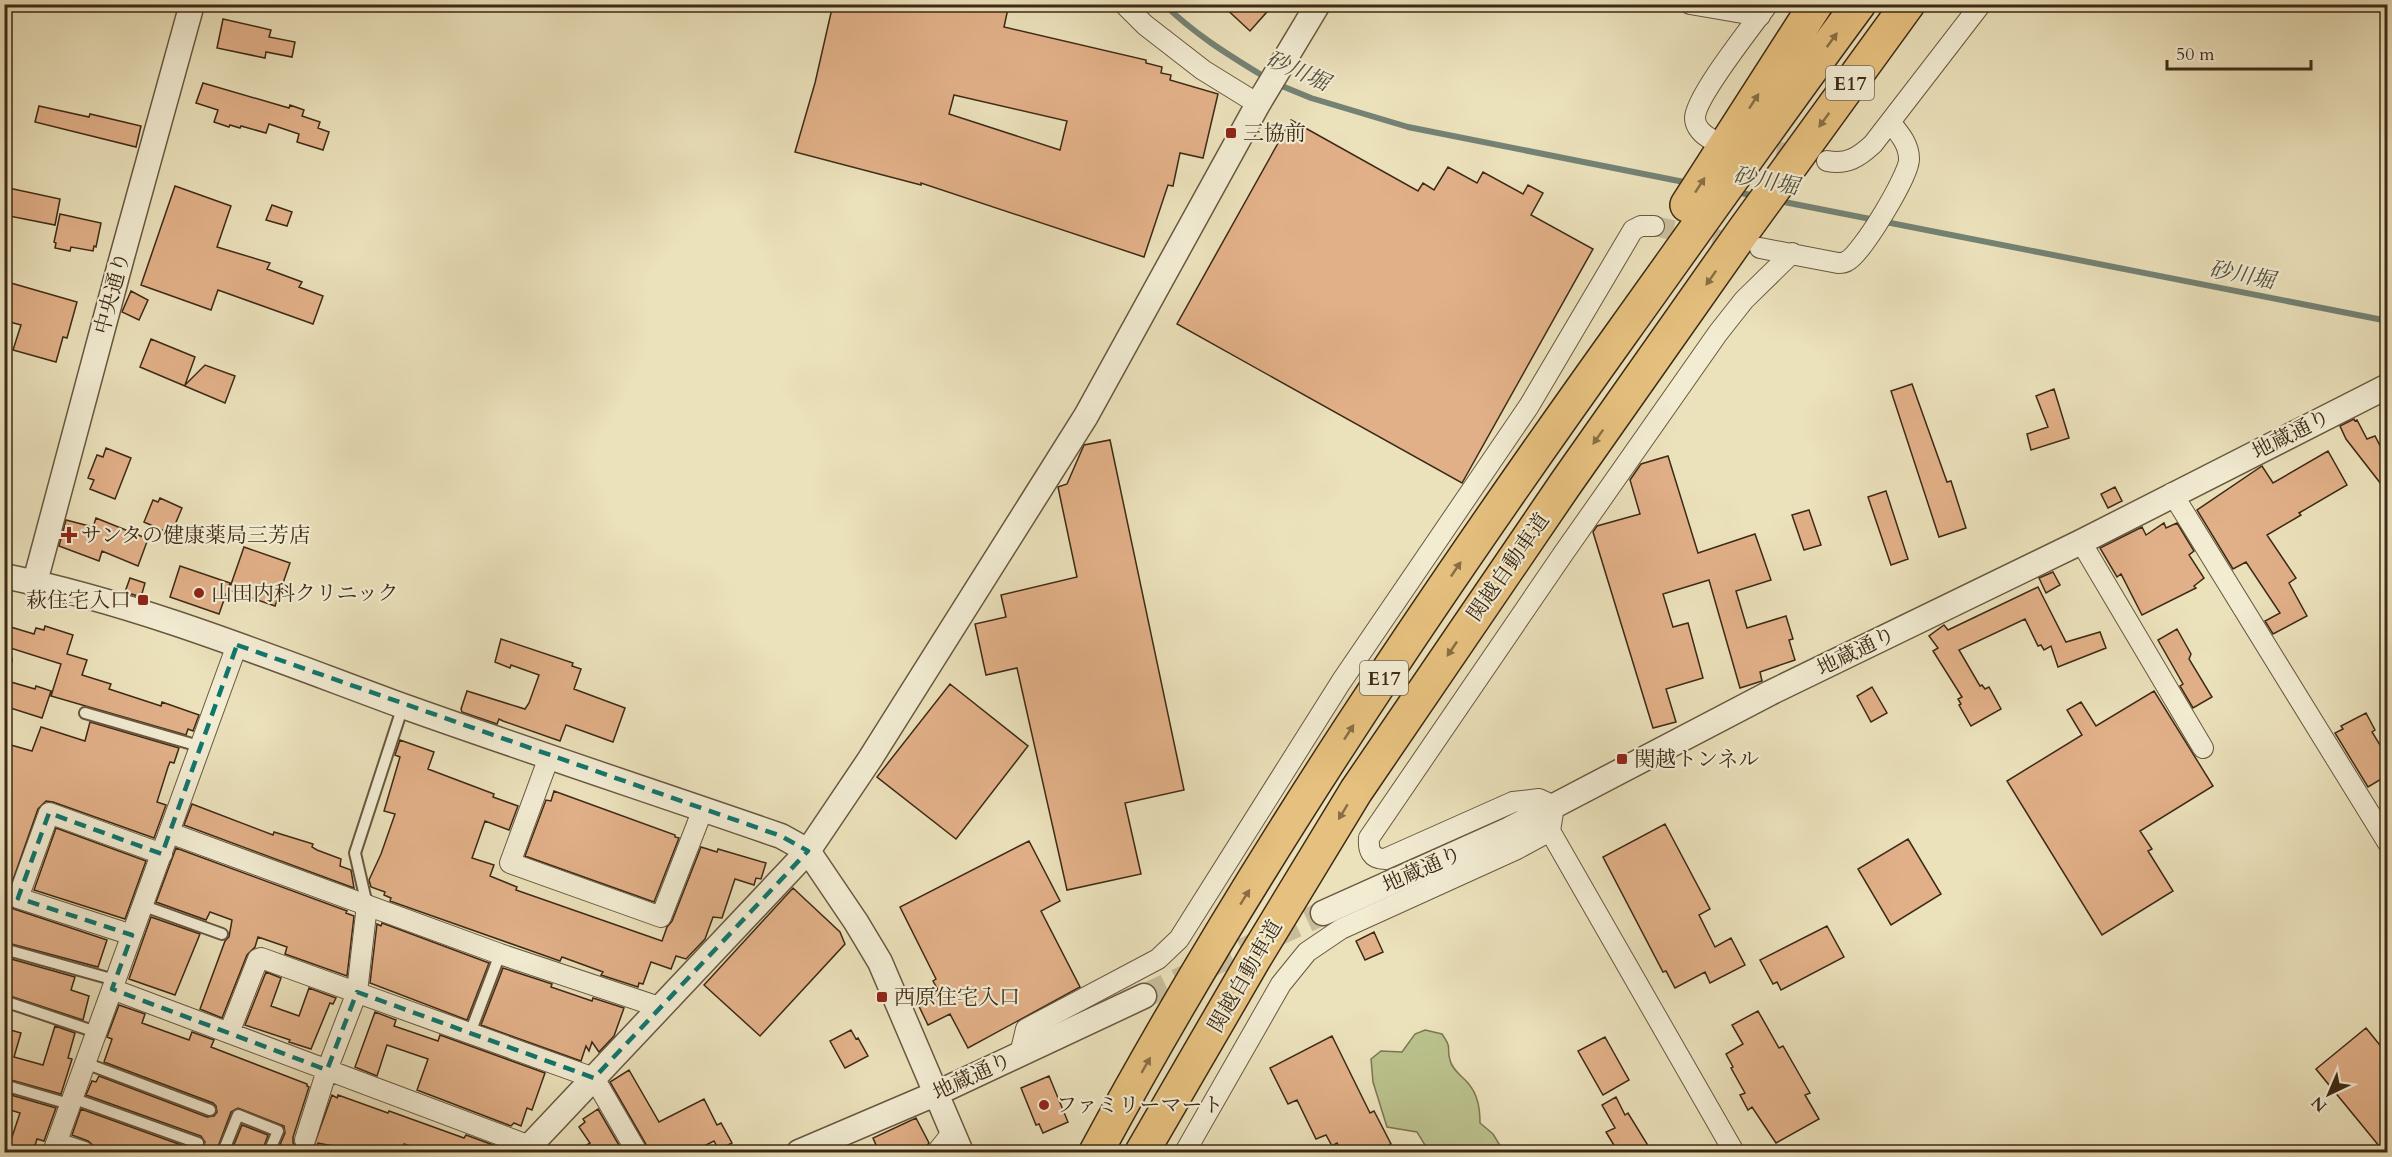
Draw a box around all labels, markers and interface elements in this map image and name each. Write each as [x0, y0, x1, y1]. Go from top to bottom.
one-way arrow [1826, 33, 1838, 48]
scale bar [2167, 33, 2311, 71]
text: 50 m [2176, 42, 2215, 67]
water label: 砂川堀 [1261, 44, 1337, 100]
road number: E17 [1826, 66, 1874, 100]
one-way arrow [1748, 93, 1759, 109]
one-way arrow [1818, 111, 1830, 127]
place label: 三協前 [1243, 119, 1306, 148]
marker: 三協前 [1224, 126, 1238, 140]
water label: 砂川堀 [1731, 160, 1805, 203]
one-way arrow [1694, 177, 1705, 194]
street label: 中央通り [88, 249, 137, 337]
water label: 砂川堀 [2207, 254, 2281, 297]
one-way arrow [1705, 269, 1717, 285]
street label: 地蔵通り [2247, 402, 2335, 466]
one-way arrow [1593, 430, 1605, 445]
street label: 関越自動車道 [1460, 507, 1556, 627]
place label: サンタの健康薬局三芳店 [81, 521, 310, 550]
marker: サンタの健康薬局三芳店 [62, 528, 76, 542]
one-way arrow [1450, 562, 1462, 578]
place label: 山田内科クリニック [211, 579, 399, 608]
place label: 萩住宅入口 [26, 586, 131, 615]
marker: 山田内科クリニック [192, 586, 206, 600]
marker: 萩住宅入口 [136, 593, 150, 607]
street label: 地蔵通り [1812, 620, 1900, 683]
one-way arrow [1446, 641, 1457, 658]
road number: E17 [1360, 661, 1408, 695]
one-way arrow [1343, 724, 1354, 740]
place label: 関越トンネル [1634, 745, 1759, 774]
marker: 関越トンネル [1615, 752, 1629, 766]
one-way arrow [1338, 804, 1349, 820]
street label: 地蔵通り [1378, 839, 1466, 900]
one-way arrow [1239, 889, 1250, 905]
street label: 関越自動車道 [1201, 914, 1289, 1038]
place label: 西原住宅入口 [894, 983, 1020, 1012]
marker: 西原住宅入口 [875, 990, 889, 1004]
street label: 地蔵通り [928, 1046, 1016, 1107]
one-way arrow [1141, 1057, 1152, 1073]
north arrow [2299, 1064, 2359, 1124]
place label: ファミリーマート [1056, 1091, 1224, 1120]
text: N [2307, 1091, 2332, 1117]
marker: ファミリーマート [1037, 1098, 1051, 1112]

